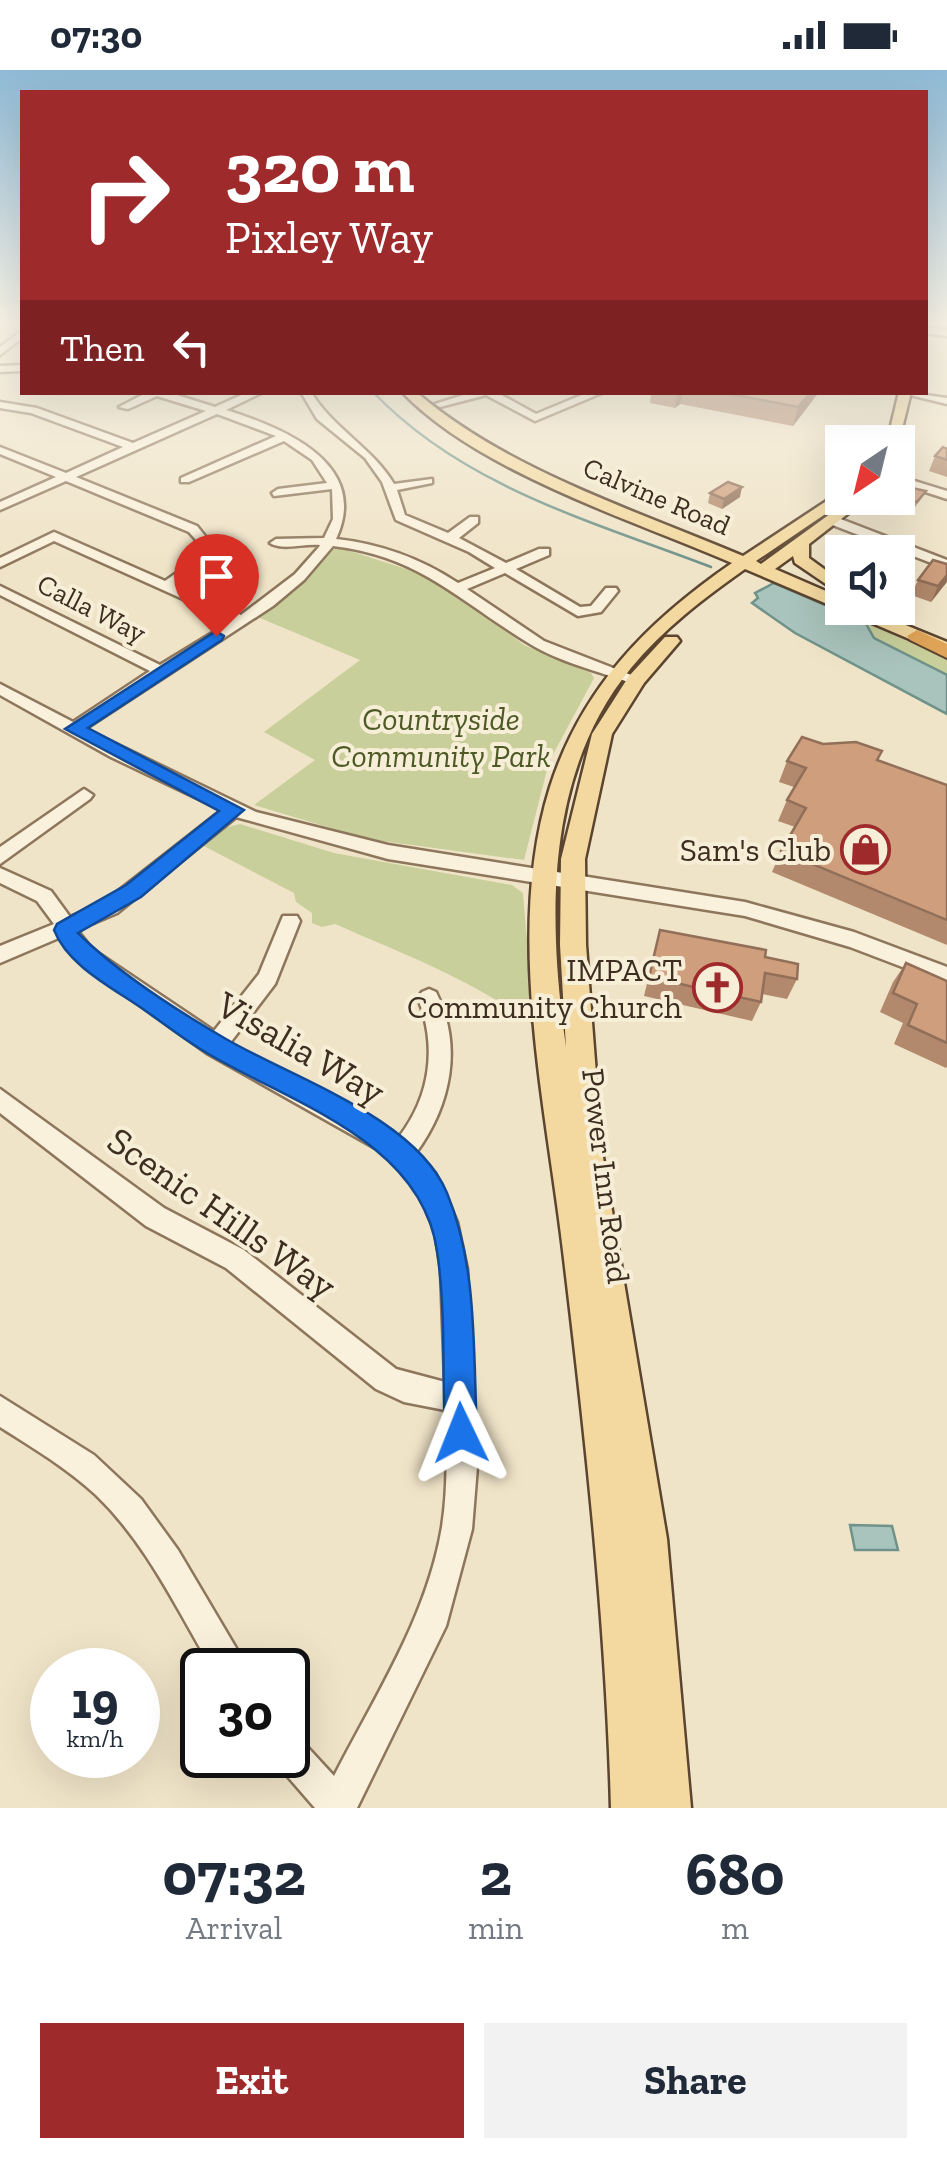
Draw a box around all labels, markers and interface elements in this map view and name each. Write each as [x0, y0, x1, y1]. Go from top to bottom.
text: 07:30 [50, 12, 142, 58]
text: 320 m [225, 126, 415, 210]
icon: right [60, 130, 190, 260]
text: Pixley Way [225, 211, 433, 265]
icon: left [164, 320, 219, 375]
text: Then [60, 325, 144, 371]
north arrow [825, 425, 915, 515]
map controls [825, 425, 915, 625]
street label: Calvine Road [578, 451, 735, 542]
pin [174, 534, 259, 637]
button: sound [825, 535, 915, 625]
icon: arrive [189, 549, 244, 604]
street label: Calla Way [32, 567, 152, 650]
park label: Countryside Community Park [331, 700, 551, 775]
shop icon: Sam's Club [840, 824, 892, 876]
place label: Sam's Club [680, 831, 831, 869]
place label: IMPACT Community Church [407, 951, 682, 1026]
church icon: IMPACT Community Church [691, 962, 743, 1014]
street label: Visalia Way [208, 981, 394, 1115]
street label: Power Inn Road [574, 1066, 638, 1286]
street label: Scenic Hills Way [99, 1117, 346, 1309]
position arrow [409, 1381, 513, 1485]
speed limit sign: 30 [180, 1648, 310, 1778]
text: 19 [72, 1671, 118, 1731]
text: km/h [66, 1723, 124, 1753]
text: 07:32 [162, 1838, 306, 1910]
text: 2 [480, 1838, 512, 1910]
text: 680 [685, 1838, 785, 1910]
text: Arrival [186, 1909, 282, 1947]
text: min [468, 1909, 523, 1947]
text: m [721, 1909, 749, 1947]
button: Exit [40, 2023, 464, 2138]
button: Share [484, 2023, 907, 2138]

